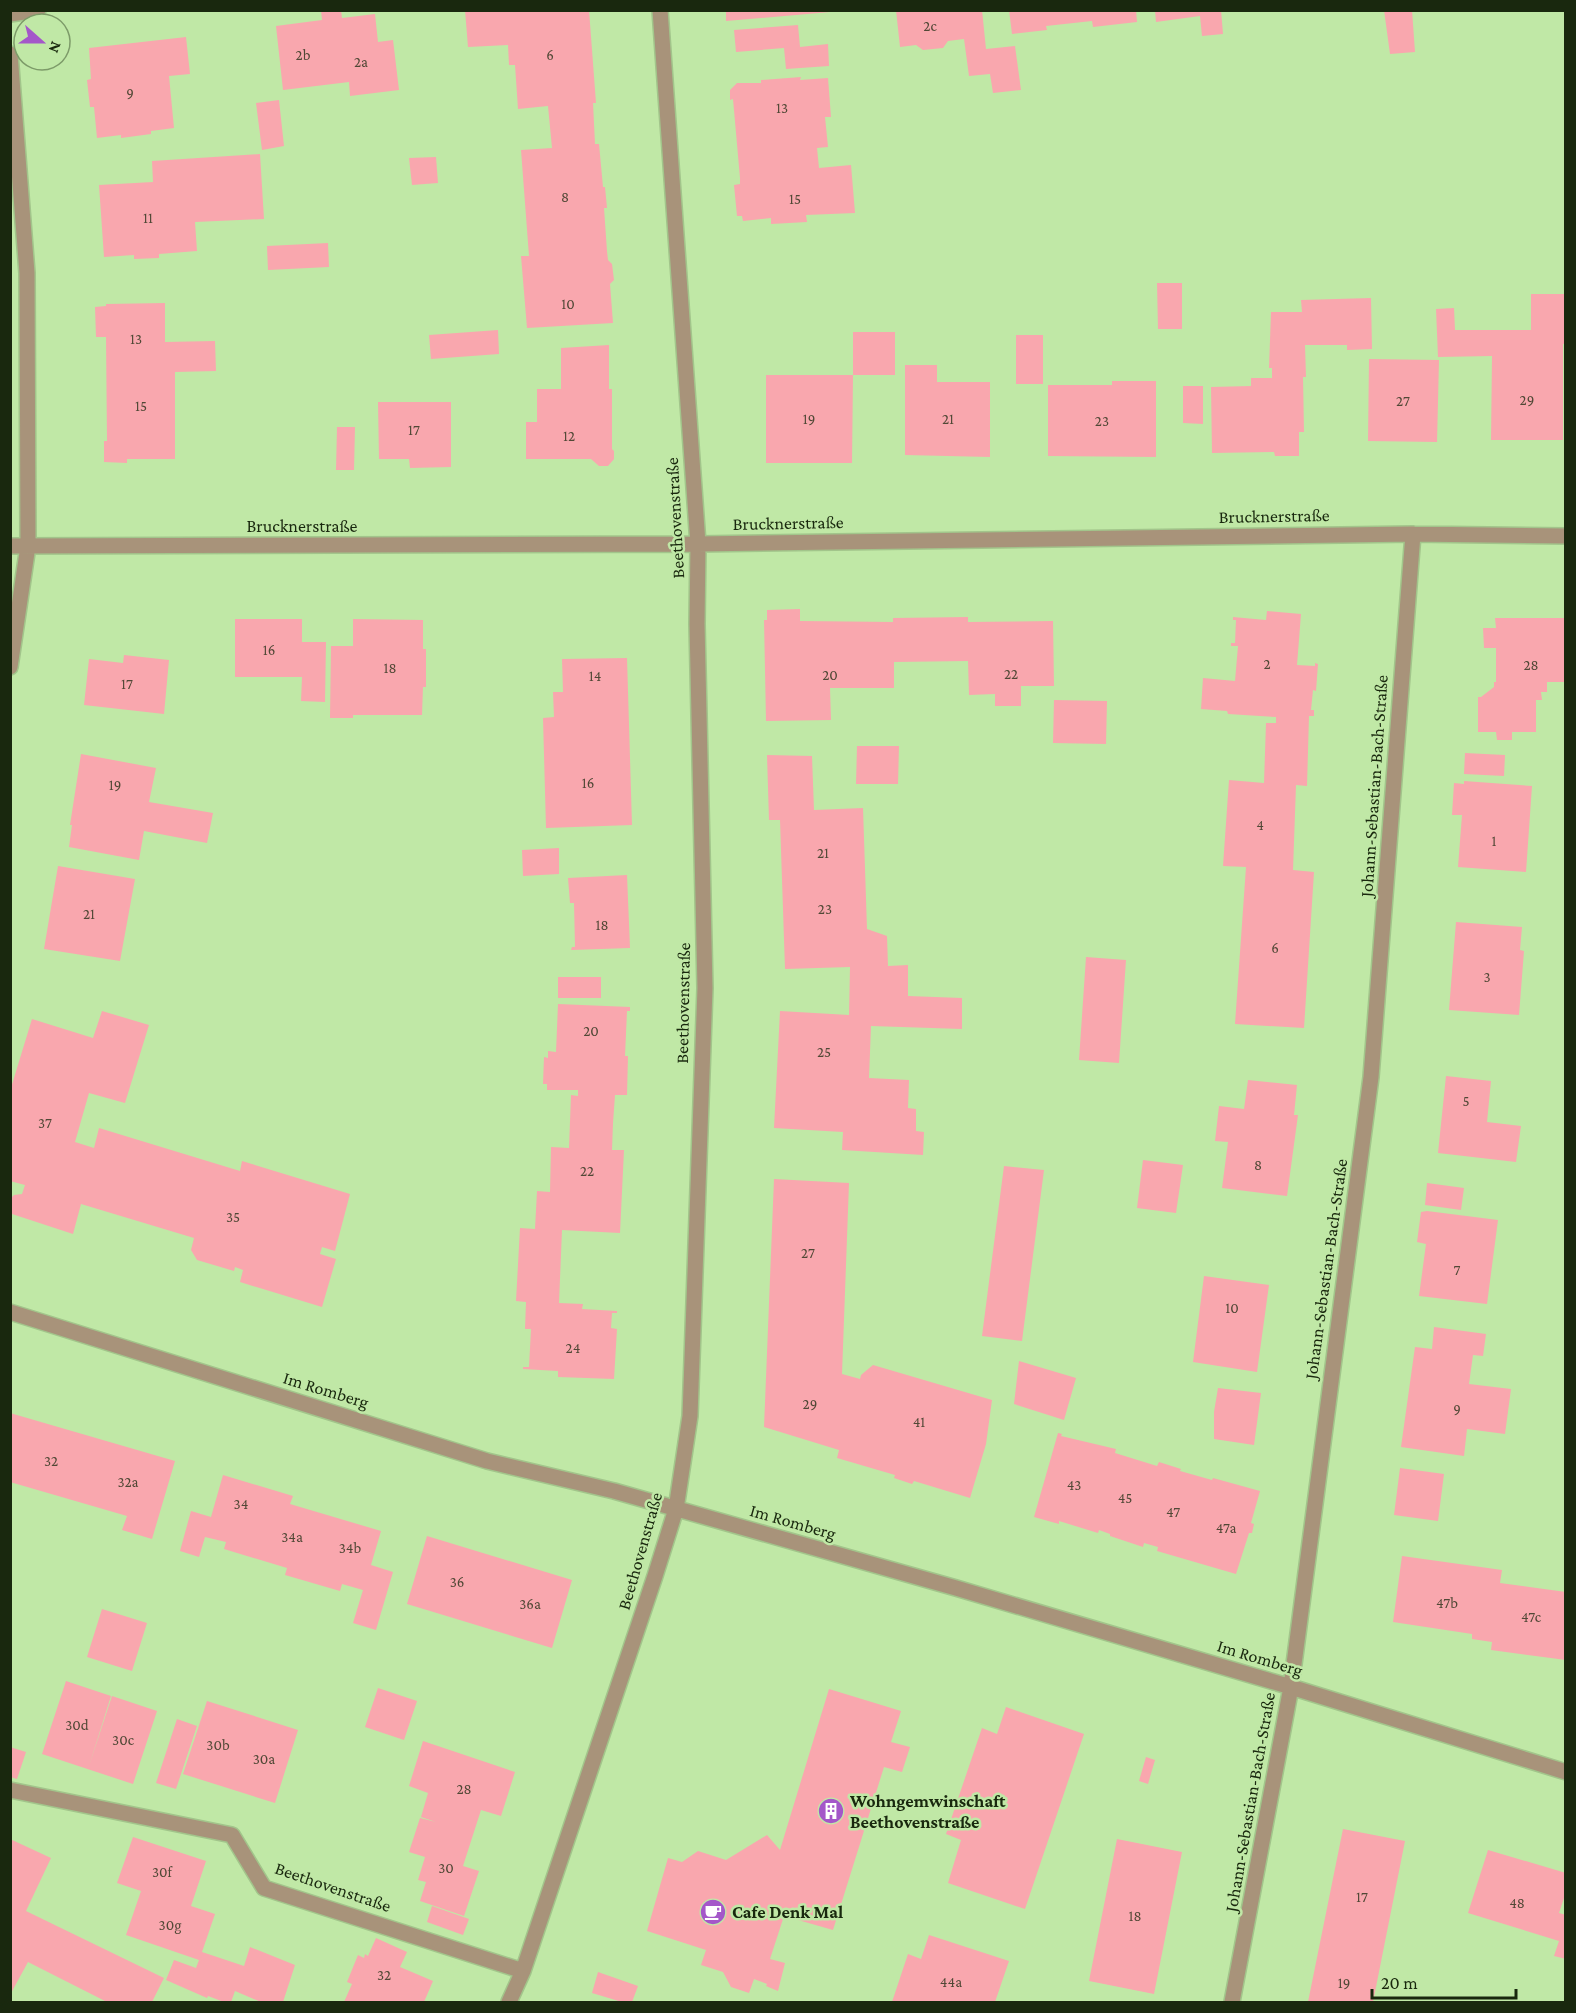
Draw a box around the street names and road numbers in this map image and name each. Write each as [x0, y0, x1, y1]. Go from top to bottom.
street label: Beethovenstraße [662, 457, 688, 579]
street label: Brucknerstraße [1218, 505, 1330, 527]
street label: Brucknerstraße [732, 512, 844, 534]
street label: Brucknerstraße [247, 516, 358, 536]
street label: Johann-Sebastian-Bach-Straße [1356, 674, 1392, 900]
street label: Beethovenstraße [672, 942, 694, 1064]
street label: Johann-Sebastian-Bach-Straße [1300, 1157, 1351, 1383]
street label: Im Romberg [281, 1368, 371, 1413]
street label: Beethovenstraße [614, 1490, 666, 1612]
street label: Im Romberg [748, 1500, 839, 1544]
street label: Im Romberg [1215, 1636, 1305, 1681]
street label: Johann-Sebastian-Bach-Straße [1220, 1691, 1279, 1915]
street label: Beethovenstraße [272, 1858, 394, 1916]

